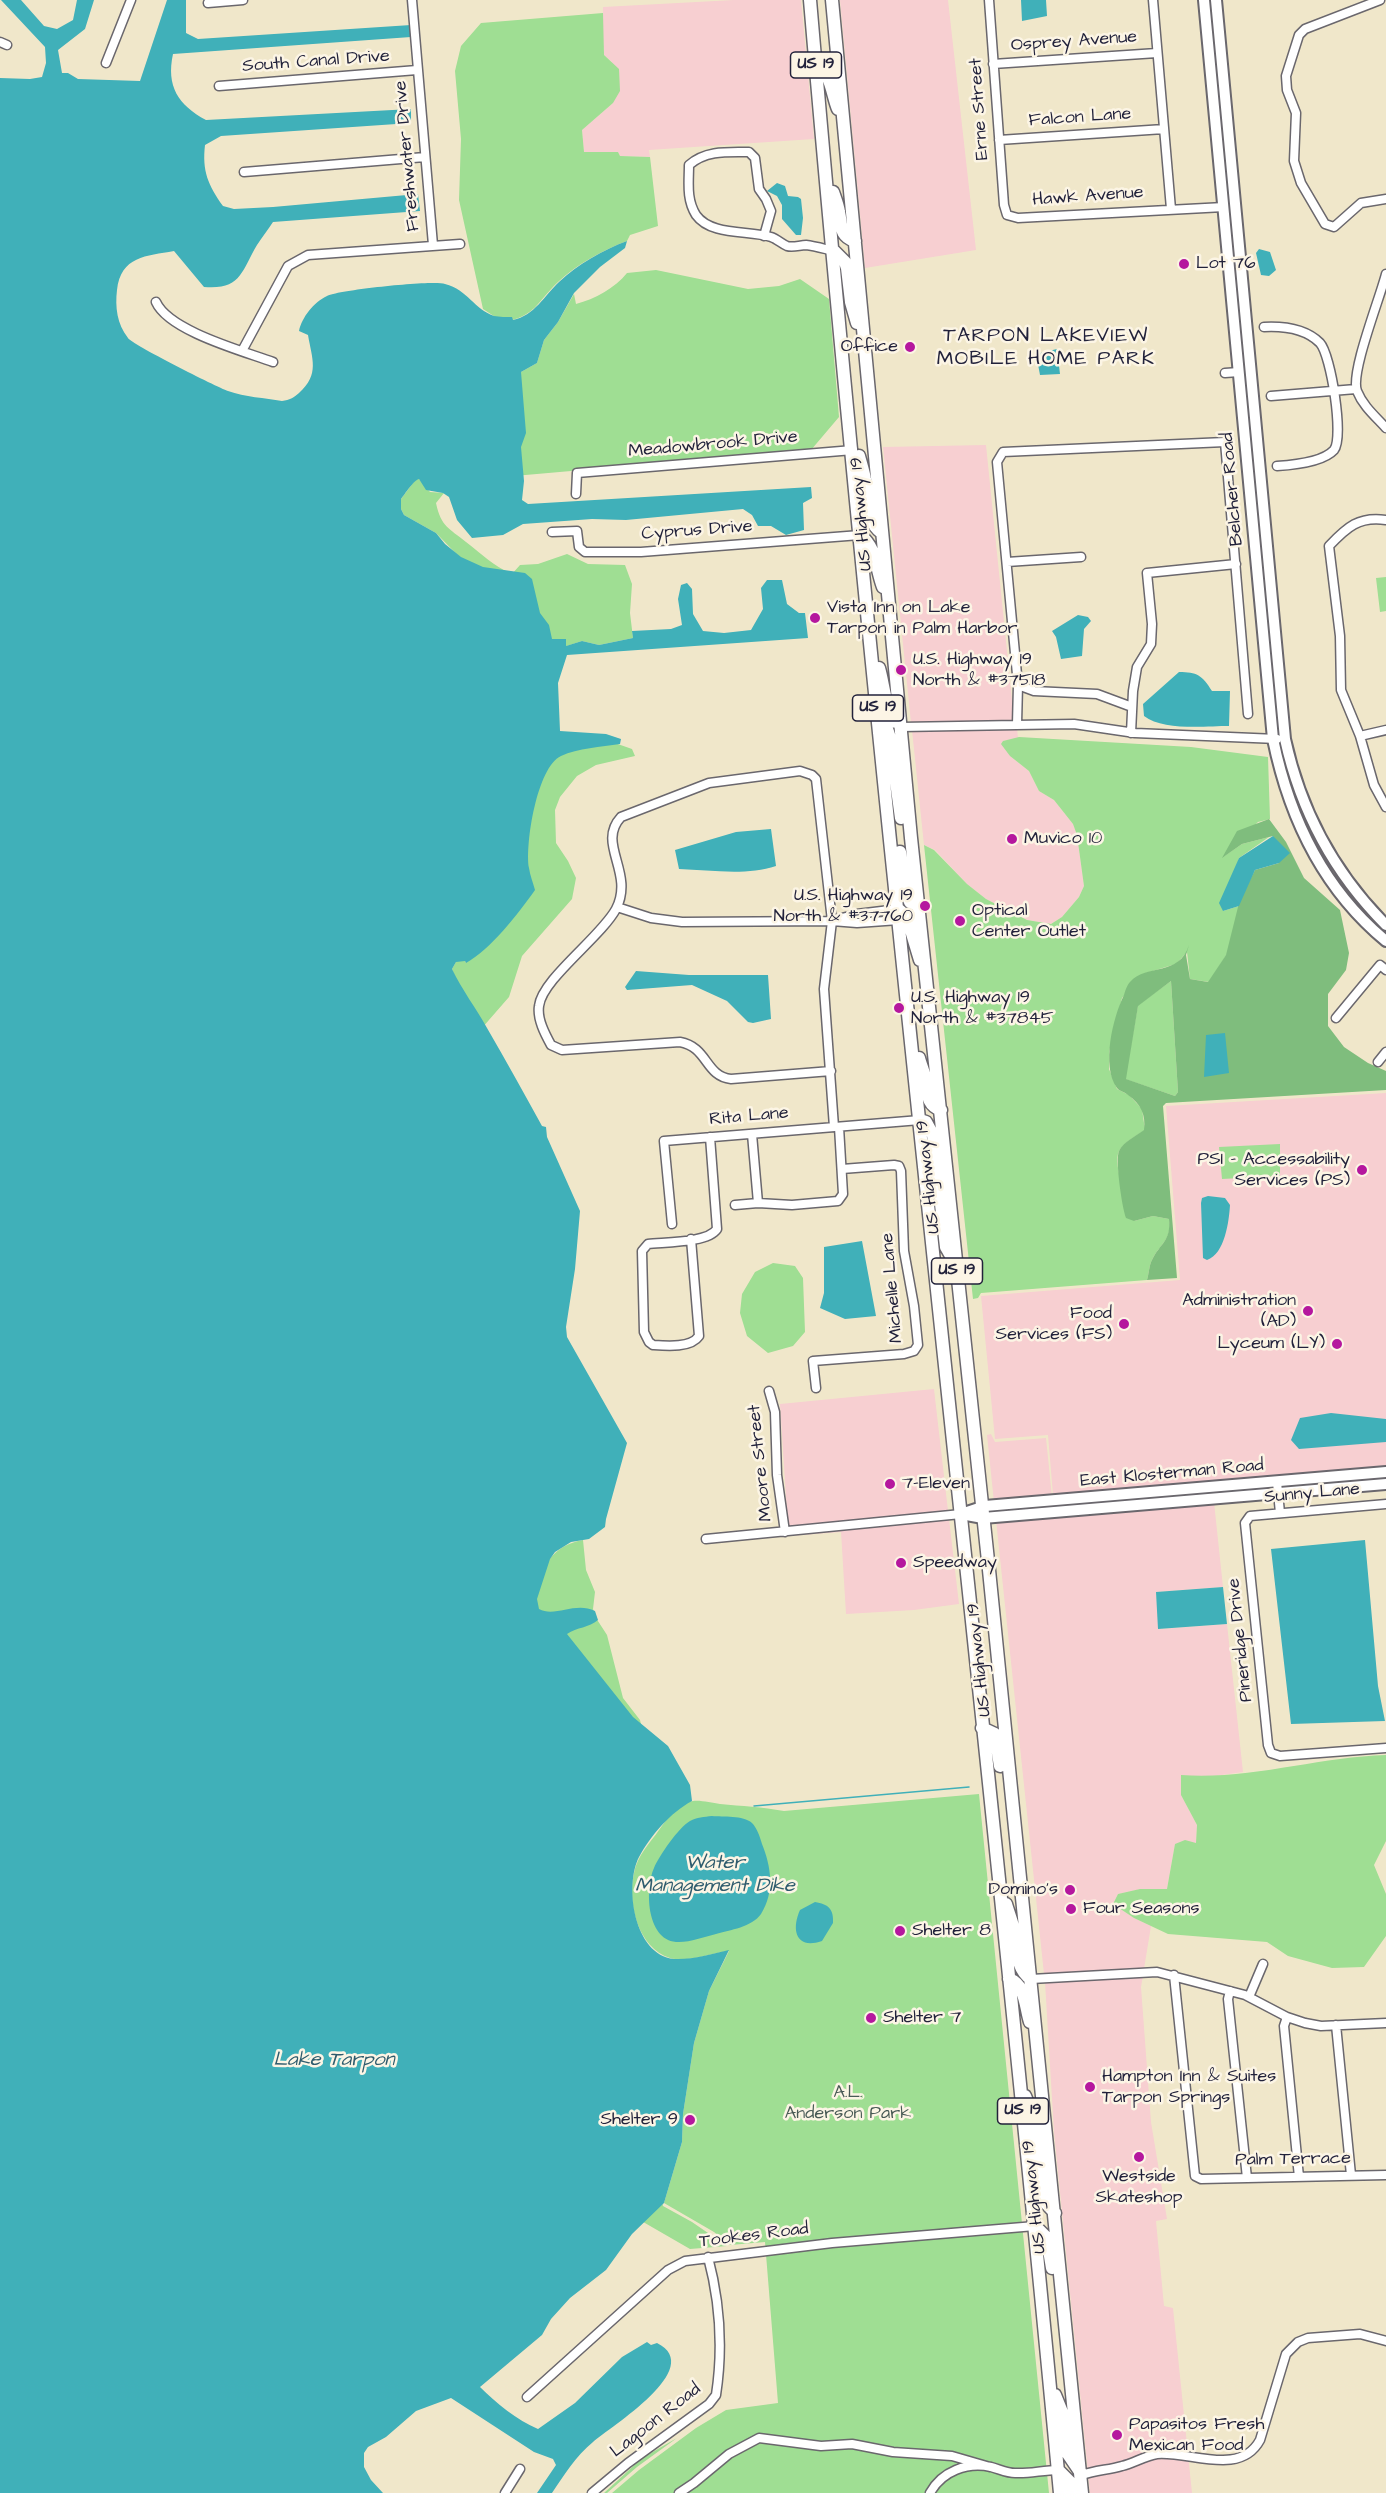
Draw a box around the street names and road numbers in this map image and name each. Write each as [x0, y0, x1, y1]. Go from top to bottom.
street label: Osprey Avenue [1010, 27, 1138, 57]
street label: South Canal Drive [242, 46, 390, 78]
road number: US 19 [790, 52, 842, 78]
street label: Erne Street [966, 57, 994, 161]
street label: Freshwater Drive [391, 80, 425, 232]
street label: Falcon Lane [1028, 104, 1132, 132]
street label: Hawk Avenue [1032, 182, 1144, 212]
street label: Meadowbrook Drive [628, 427, 798, 463]
street label: Belcher Road [1217, 431, 1249, 547]
street label: US Highway 19 [846, 456, 878, 572]
street label: Cyprus Drive [641, 516, 753, 546]
road number: US 19 [852, 695, 904, 721]
street label: Rita Lane [708, 1103, 790, 1131]
street label: US Highway 19 [912, 1119, 946, 1235]
street label: Michelle Lane [877, 1232, 909, 1344]
road number: US 19 [932, 1258, 982, 1284]
street label: Moore Street [744, 1403, 778, 1523]
street label: East Klosterman Road [1079, 1455, 1265, 1493]
street label: Sunny Lane [1263, 1479, 1361, 1509]
street label: Pineridge Drive [1224, 1577, 1258, 1703]
street label: US Highway 19 [963, 1602, 997, 1718]
road number: US 19 [998, 2098, 1048, 2124]
street label: US Highway 19 [1018, 2139, 1052, 2255]
street label: Palm Terrace [1235, 2148, 1351, 2172]
street label: Tookes Road [698, 2219, 810, 2253]
street label: Lagoon Road [607, 2379, 705, 2463]

